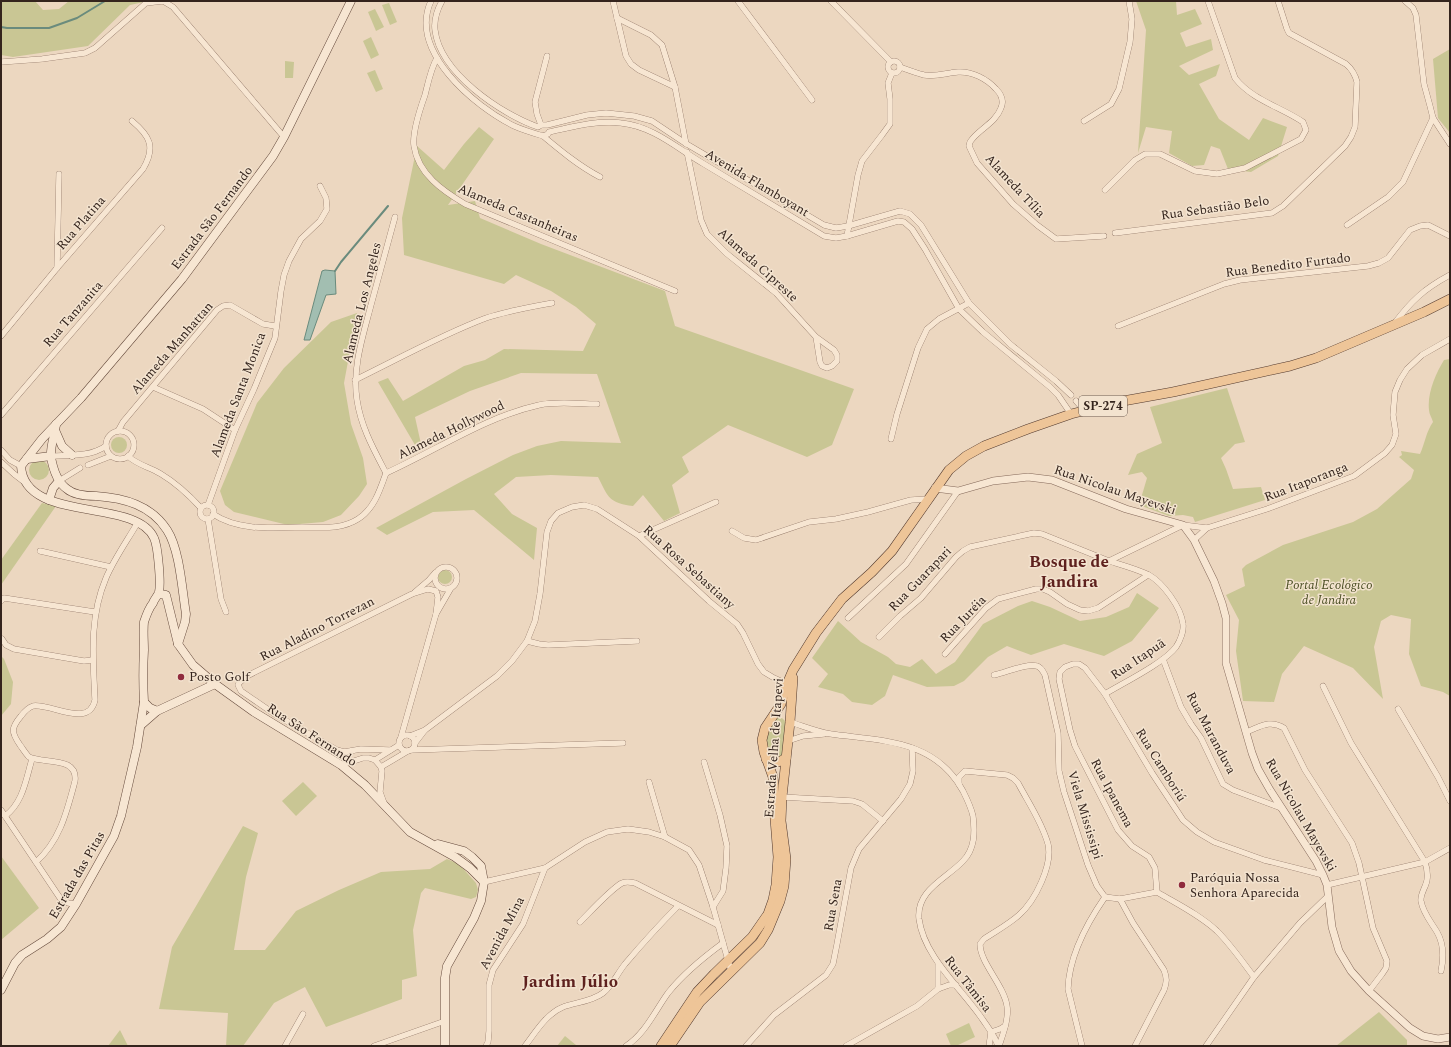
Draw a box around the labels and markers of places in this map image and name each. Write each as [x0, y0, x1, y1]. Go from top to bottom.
place label: Posto Golf [189, 667, 251, 687]
marker: Posto Golf [176, 672, 186, 682]
place label: Paróquia Nossa Senhora Aparecida [1190, 868, 1300, 903]
marker: Paróquia Nossa Senhora Aparecida [1177, 880, 1187, 890]

